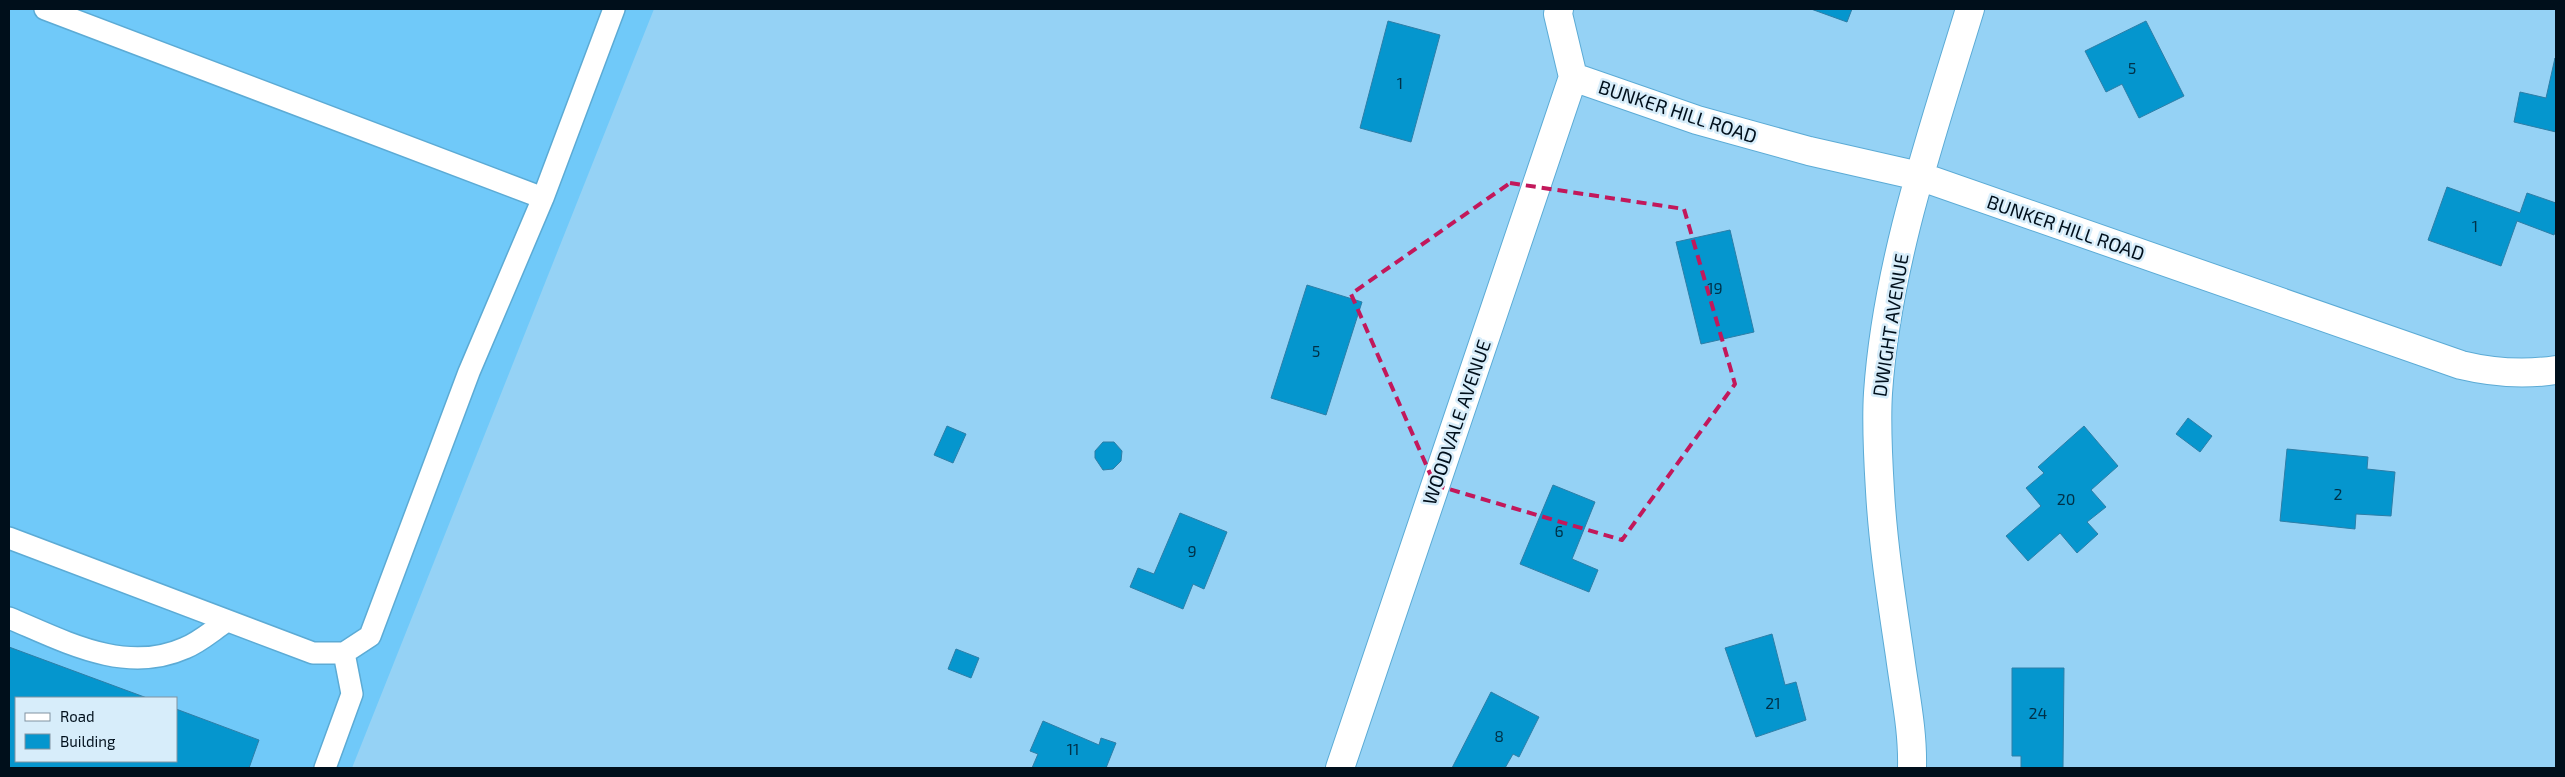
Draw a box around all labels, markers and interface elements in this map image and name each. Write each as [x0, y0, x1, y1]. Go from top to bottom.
house number: 5 [2128, 58, 2136, 77]
house number: 1 [1397, 73, 1403, 92]
street label: BUNKER HILL ROAD [1596, 75, 1760, 147]
street label: BUNKER HILL ROAD [1984, 189, 2148, 265]
house number: 1 [2472, 216, 2478, 235]
street label: DWIGHT AVENUE [1867, 252, 1913, 398]
house number: 19 [1707, 278, 1723, 297]
street label: WOODVALE AVENUE [1417, 337, 1495, 507]
house number: 5 [1312, 341, 1320, 360]
house number: 2 [2334, 484, 2343, 503]
house number: 20 [2057, 489, 2075, 508]
house number: 6 [1554, 521, 1564, 540]
house number: 9 [1187, 541, 1197, 560]
house number: 21 [1765, 693, 1781, 712]
legend [15, 697, 178, 762]
house number: 24 [2029, 703, 2048, 722]
text: Road [60, 707, 95, 725]
house number: 8 [1494, 726, 1504, 745]
text: Building [60, 732, 116, 750]
house number: 11 [1067, 739, 1079, 758]

